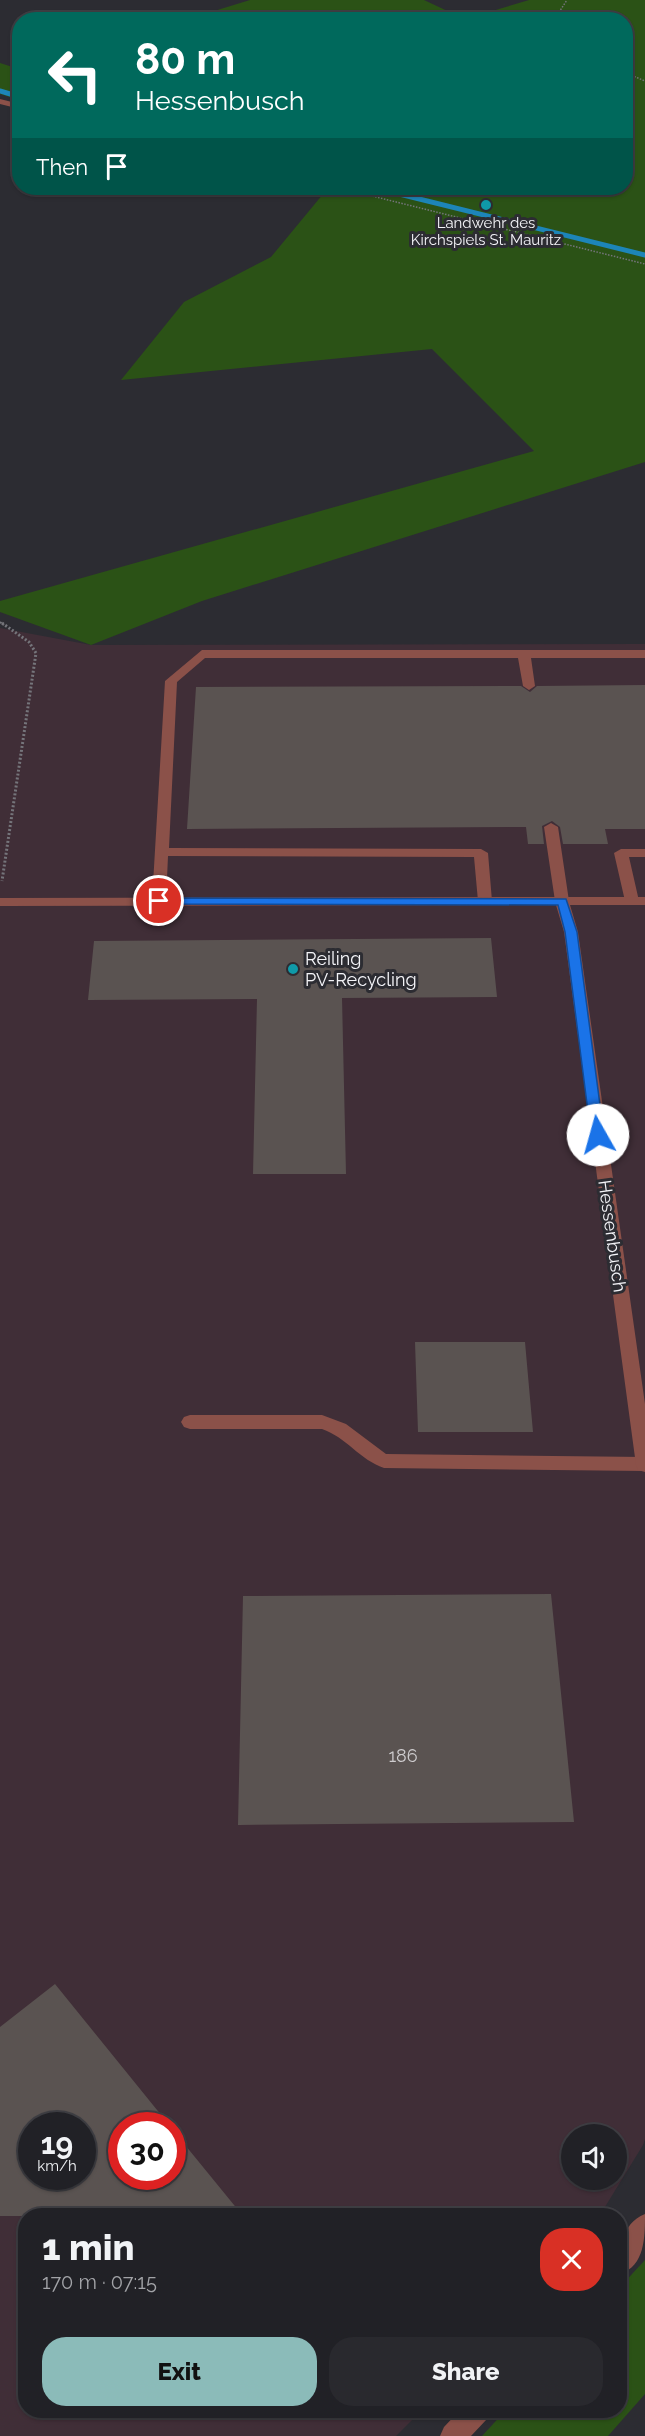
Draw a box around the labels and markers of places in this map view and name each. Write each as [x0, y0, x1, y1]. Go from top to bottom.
marker: Landwehr des Kirchspiels St. Mauritz [479, 198, 493, 212]
place label: Landwehr des Kirchspiels St. Mauritz [411, 214, 561, 249]
pin [133, 875, 184, 926]
place label: Reiling PV-Recycling [305, 948, 417, 990]
marker: Reiling PV-Recycling [286, 962, 300, 976]

